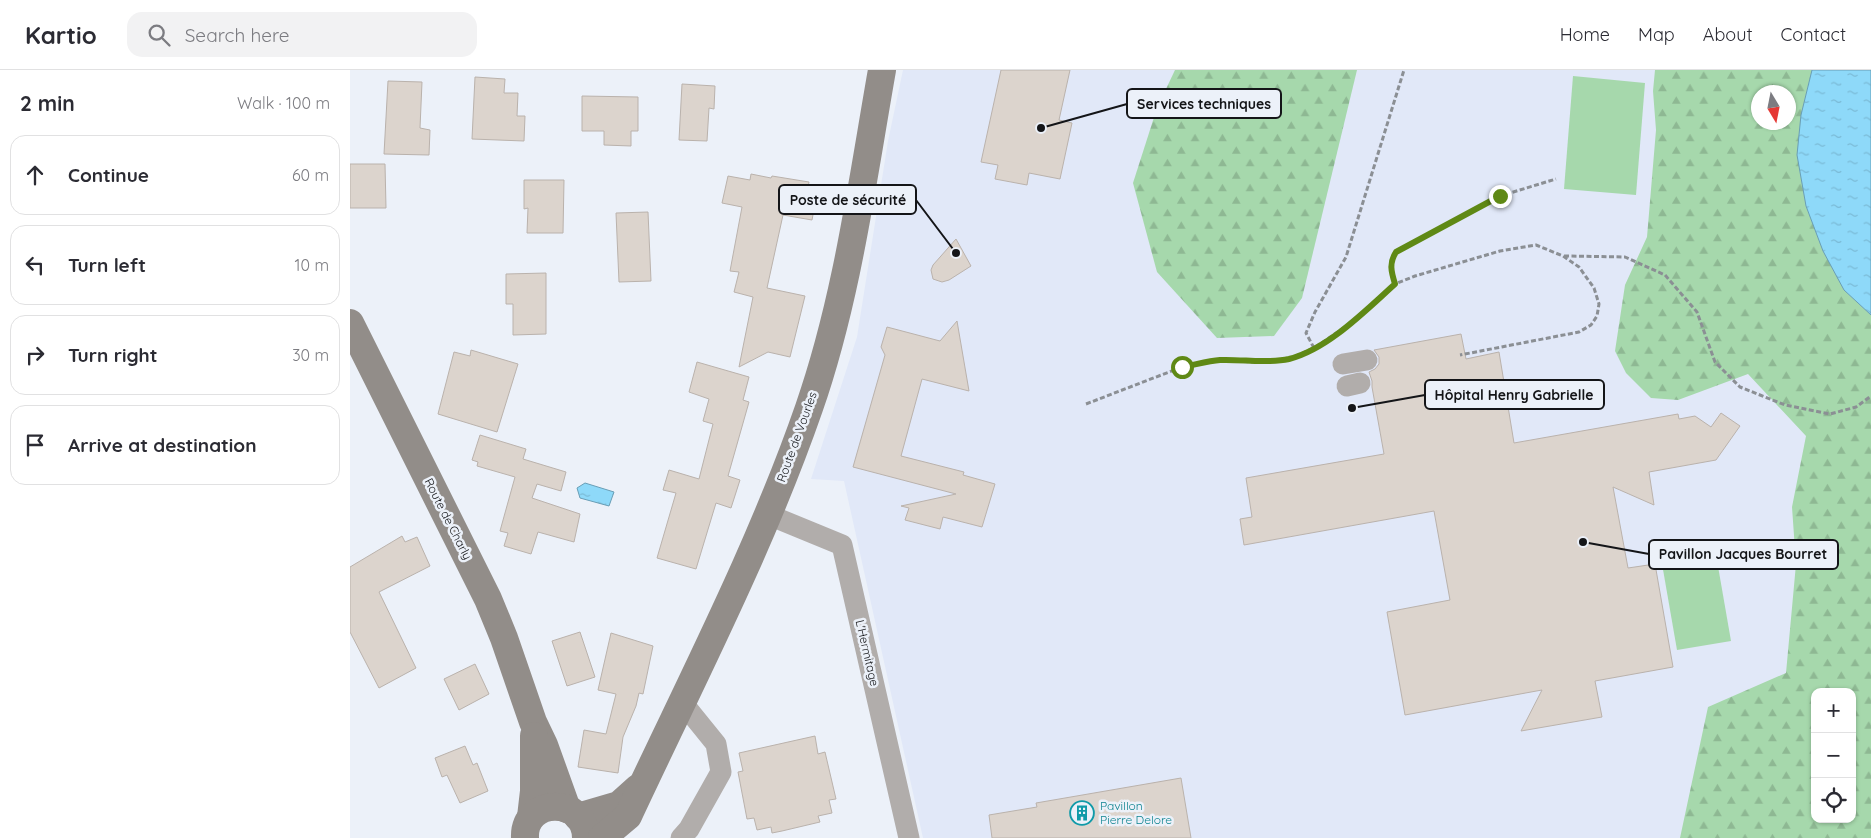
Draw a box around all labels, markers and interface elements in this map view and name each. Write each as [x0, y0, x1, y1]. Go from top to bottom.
search box [127, 12, 477, 57]
text: Kartio [25, 20, 97, 50]
icon: search [145, 21, 173, 49]
text: Search here [185, 23, 290, 47]
text: Home [1560, 23, 1610, 46]
text: Map [1638, 23, 1675, 46]
text: About [1703, 23, 1753, 46]
text: Contact [1781, 23, 1846, 46]
north arrow [1751, 85, 1796, 130]
callout: Services techniques [1127, 89, 1281, 118]
text: 2 min [20, 90, 75, 116]
text: Walk · 100 m [237, 93, 330, 113]
text: Services techniques [1137, 95, 1271, 113]
icon: ahead [21, 161, 49, 189]
text: Continue [68, 163, 149, 187]
text: 60 m [292, 165, 329, 185]
callout: Poste de sécurité [779, 185, 916, 214]
route end [1489, 185, 1512, 208]
text: Poste de sécurité [790, 191, 906, 209]
icon: left [21, 251, 49, 279]
text: Turn left [68, 253, 146, 277]
text: 10 m [295, 255, 329, 275]
icon: right [21, 341, 49, 369]
text: Turn right [68, 343, 157, 367]
text: 30 m [292, 345, 329, 365]
route start [1171, 356, 1194, 379]
callout: Hôpital Henry Gabrielle [1425, 380, 1604, 409]
text: Hôpital Henry Gabrielle [1435, 386, 1593, 404]
street label: Route de Vourles [773, 389, 820, 484]
icon: arrive [21, 431, 49, 459]
text: Arrive at destination [68, 433, 257, 457]
street label: Route de Charly [421, 476, 475, 562]
callout: Pavillon Jacques Bourret [1649, 540, 1838, 569]
text: Pavillon Jacques Bourret [1659, 545, 1827, 563]
street label: L'Hermitage [853, 618, 882, 688]
map controls [1811, 688, 1856, 823]
button: + [1811, 688, 1856, 733]
button: − [1811, 733, 1856, 778]
button: locate [1811, 778, 1856, 823]
place label: Pavillon Pierre Delore [1100, 798, 1172, 827]
building icon: Pavillon Pierre Delore [1069, 800, 1095, 826]

